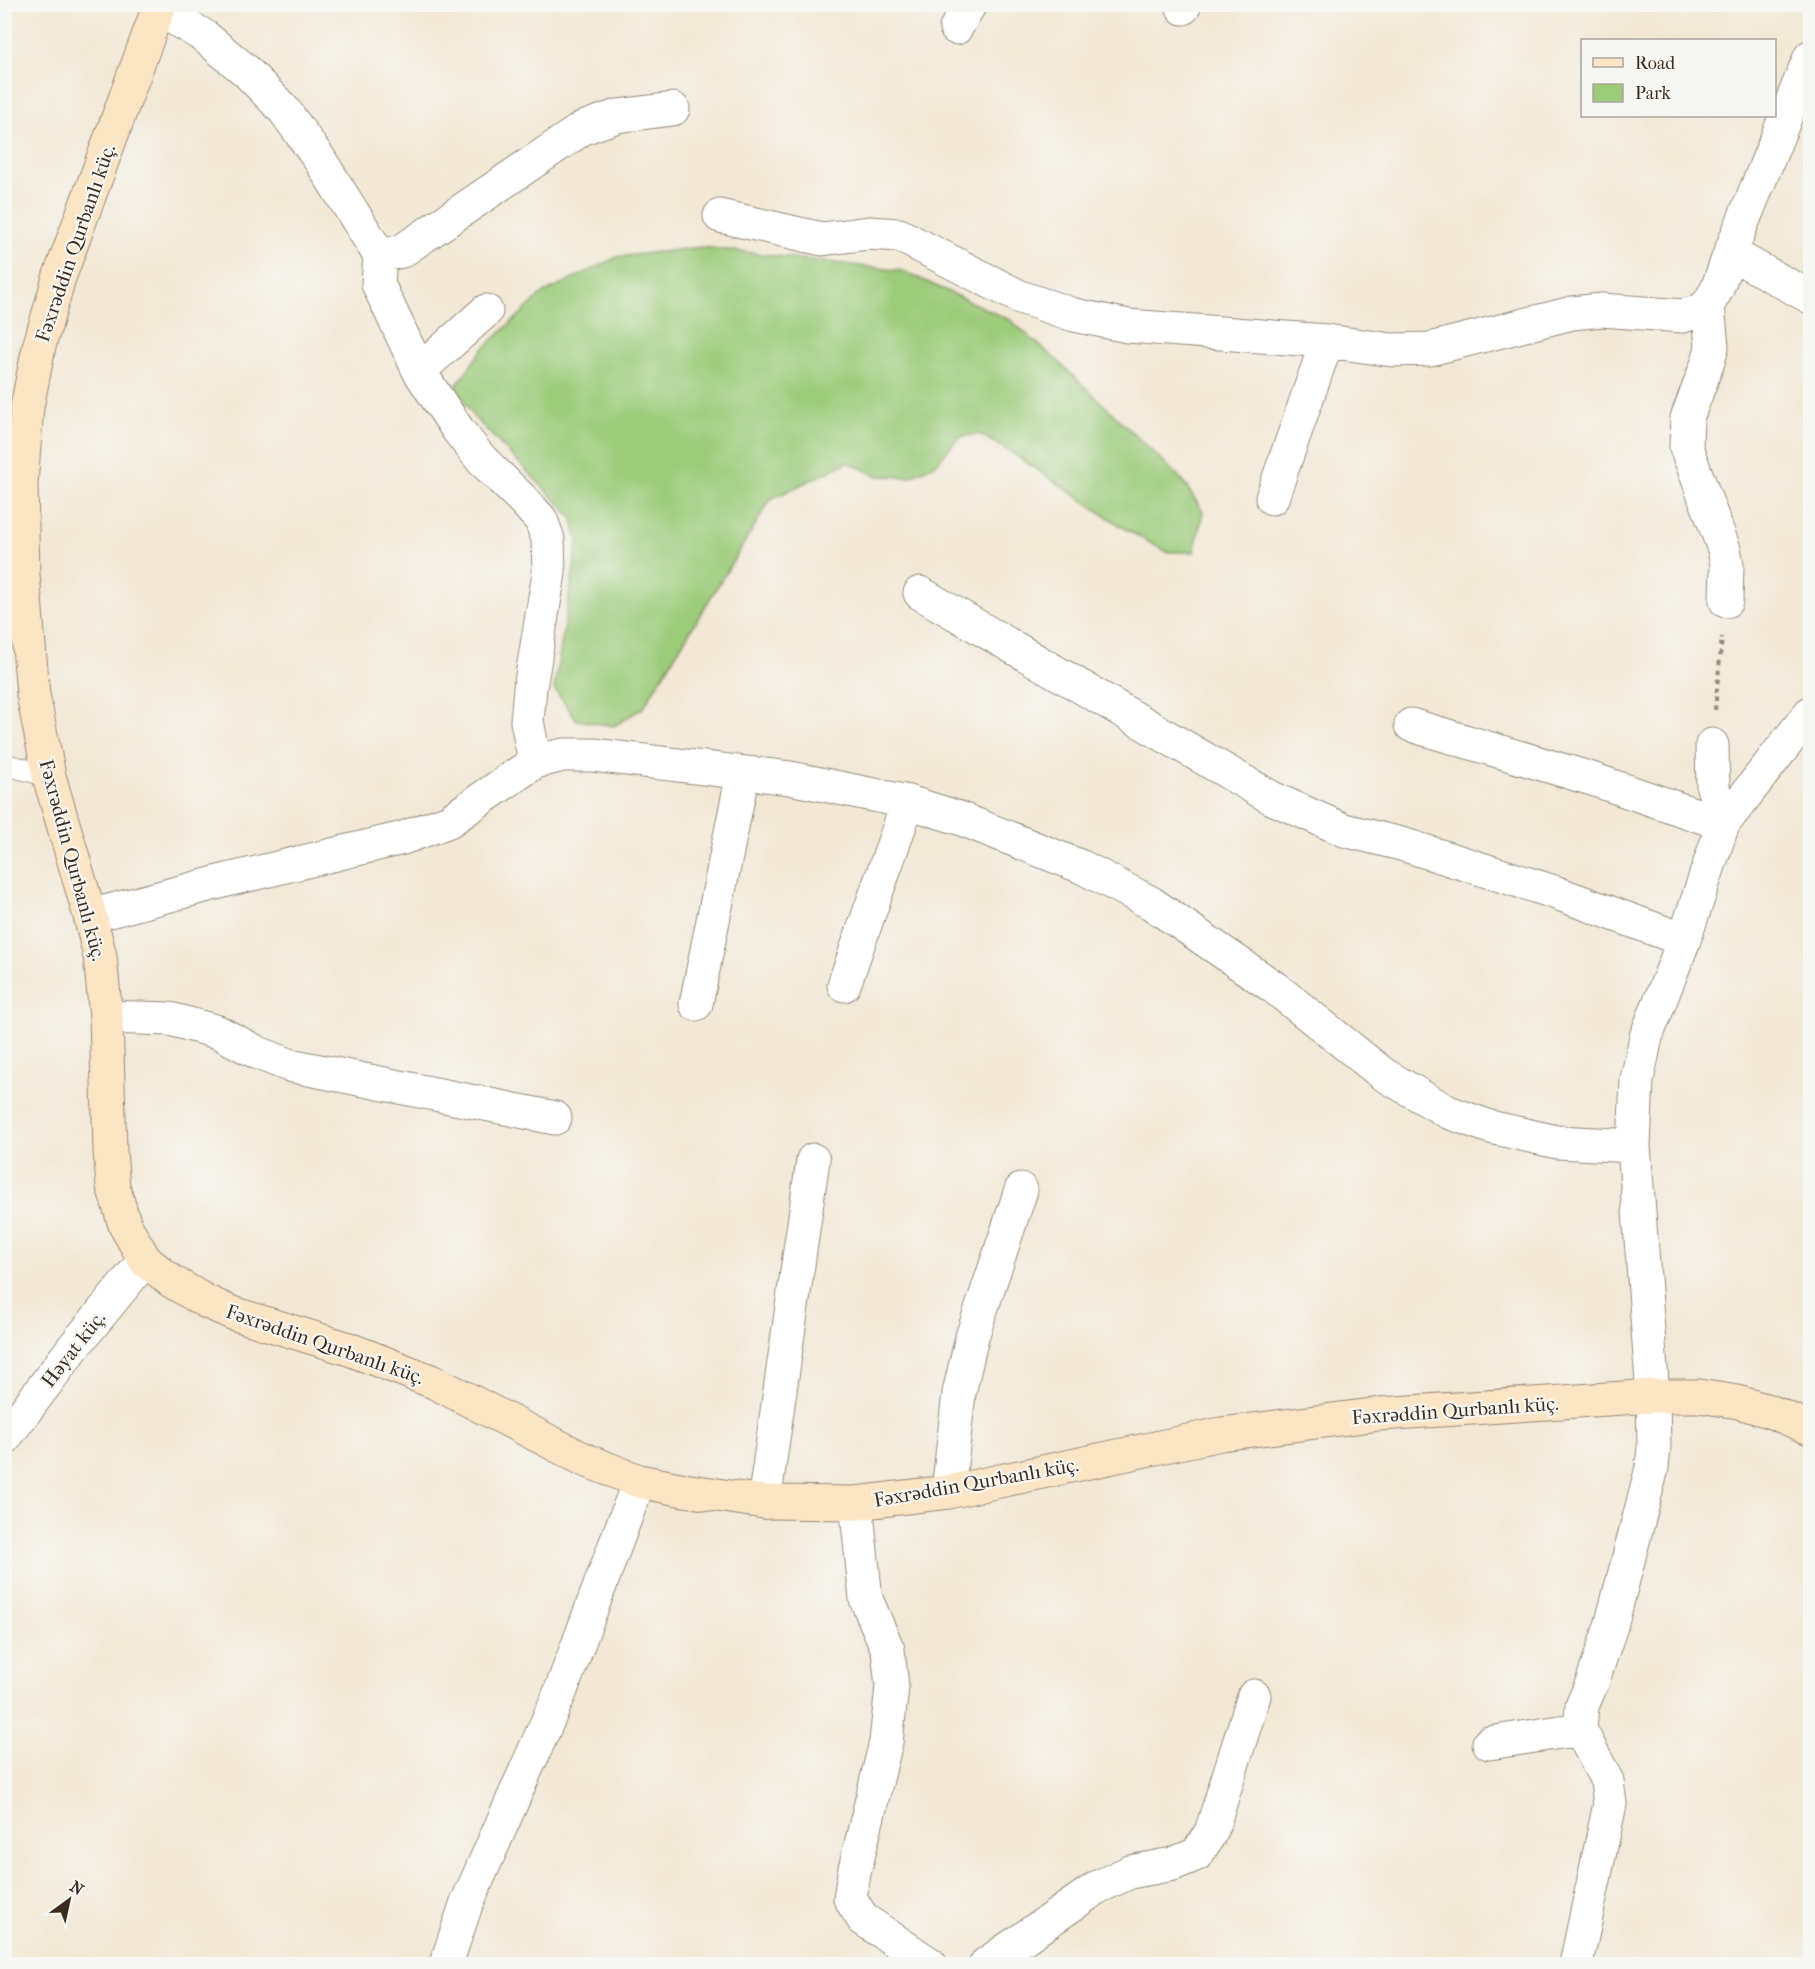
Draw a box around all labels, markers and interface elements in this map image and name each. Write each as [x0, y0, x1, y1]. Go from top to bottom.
legend [1581, 39, 1776, 117]
text: Road [1635, 53, 1675, 74]
text: Park [1635, 83, 1672, 104]
street label: Fəxrəddin Qurbanlı küç. [31, 141, 120, 345]
street label: Fəxrəddin Qurbanlı küç. [35, 757, 111, 964]
street label: Fəxrəddin Qurbanlı küç. [223, 1300, 427, 1389]
street label: Həyat küç. [37, 1307, 110, 1392]
street label: Fəxrəddin Qurbanlı küç. [1351, 1392, 1560, 1429]
street label: Fəxrəddin Qurbanlı küç. [872, 1453, 1080, 1512]
north arrow [39, 1870, 99, 1930]
text: N [67, 1877, 88, 1900]

